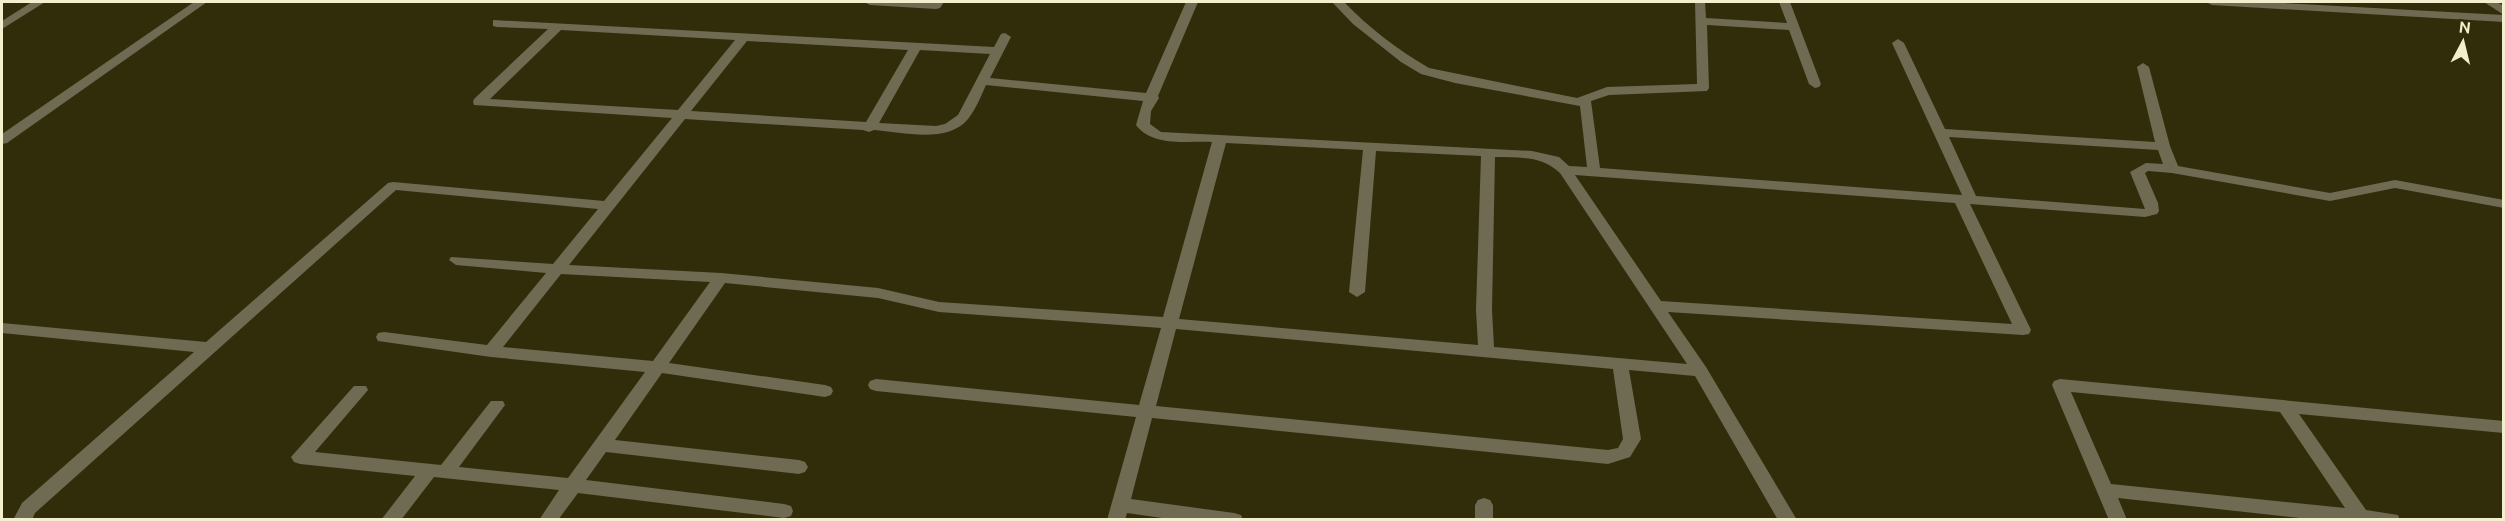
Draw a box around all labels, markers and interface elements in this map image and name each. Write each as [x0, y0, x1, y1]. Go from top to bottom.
north arrow [2433, 12, 2493, 72]
text: N [2458, 17, 2472, 37]

